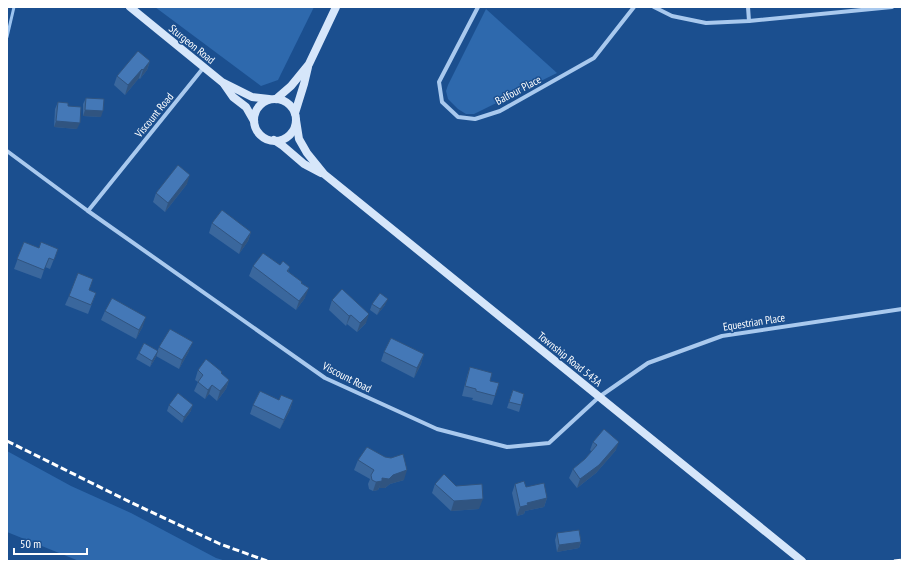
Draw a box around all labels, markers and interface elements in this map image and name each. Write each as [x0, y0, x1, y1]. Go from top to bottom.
street label: Sturgeon Road [166, 21, 218, 67]
street label: Balfour Place [493, 72, 544, 108]
street label: Viscount Road [131, 90, 176, 141]
street label: Equestrian Place [722, 310, 786, 334]
street label: Township Road 543A [535, 329, 606, 390]
street label: Viscount Road [319, 358, 374, 395]
scale bar [14, 530, 87, 556]
text: 50 m [20, 536, 41, 551]

